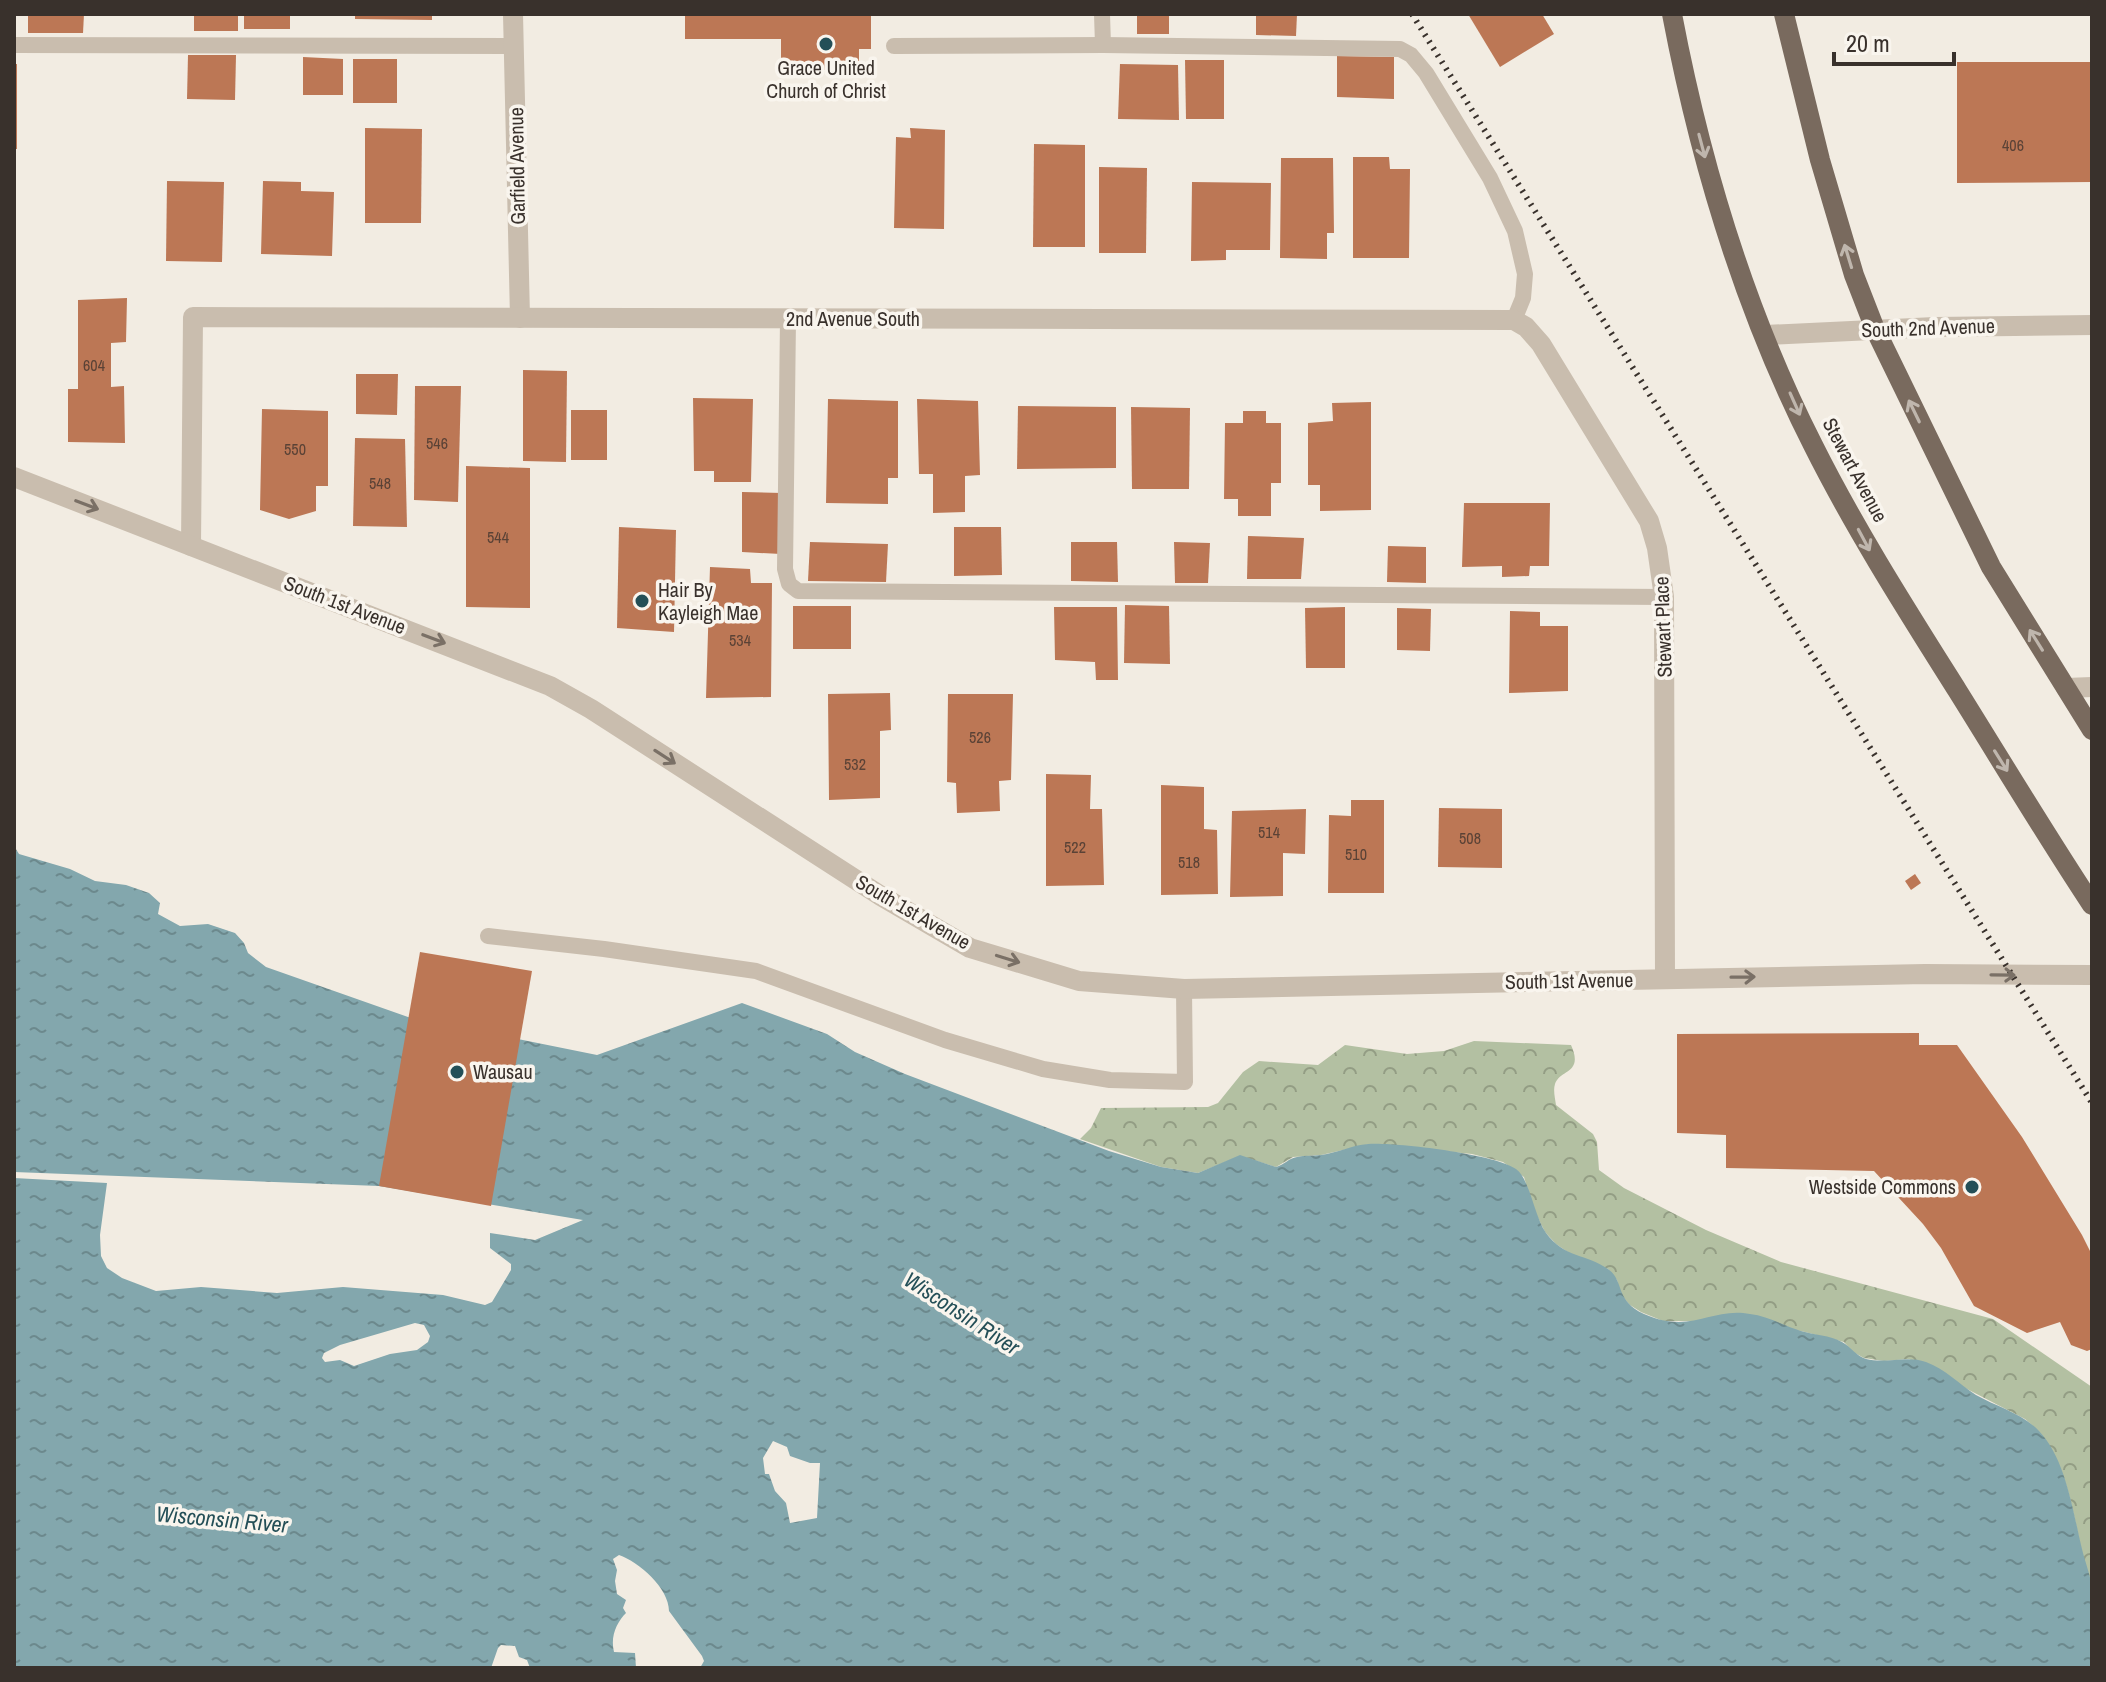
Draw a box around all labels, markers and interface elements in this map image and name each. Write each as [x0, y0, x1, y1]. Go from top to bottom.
scale bar [1834, 16, 1954, 66]
text: 20 m [1846, 27, 1890, 59]
marker: Grace United Church of Christ [817, 35, 835, 53]
place label: Grace United Church of Christ [766, 54, 886, 104]
street label: Garfield Avenue [502, 107, 531, 225]
one-way arrow [1696, 133, 1711, 159]
house number: 406 [2002, 134, 2024, 156]
one-way arrow [1840, 243, 1855, 269]
street label: 2nd Avenue South [786, 305, 920, 332]
street label: South 2nd Avenue [1861, 312, 1995, 343]
house number: 604 [83, 354, 105, 376]
one-way arrow [1788, 391, 1803, 416]
one-way arrow [1906, 399, 1921, 423]
street label: Stewart Avenue [1817, 413, 1894, 527]
house number: 546 [426, 432, 448, 454]
house number: 550 [284, 438, 306, 460]
house number: 548 [369, 472, 391, 494]
one-way arrow [74, 499, 99, 513]
house number: 544 [487, 526, 509, 548]
one-way arrow [1857, 528, 1873, 551]
street label: South 1st Avenue [280, 569, 410, 640]
place label: Hair By Kayleigh Mae [658, 576, 758, 626]
street label: Stewart Place [1647, 576, 1678, 678]
marker: Hair By Kayleigh Mae [633, 592, 651, 610]
house number: 534 [729, 629, 751, 651]
one-way arrow [2028, 629, 2044, 652]
one-way arrow [421, 633, 446, 647]
house number: 526 [969, 726, 991, 748]
one-way arrow [653, 748, 675, 765]
one-way arrow [1994, 749, 2010, 772]
house number: 532 [844, 753, 866, 775]
house number: 514 [1258, 821, 1280, 843]
house number: 508 [1459, 827, 1481, 849]
house number: 522 [1064, 836, 1086, 858]
house number: 510 [1345, 843, 1367, 865]
house number: 518 [1178, 851, 1200, 873]
street label: South 1st Avenue [851, 868, 976, 955]
one-way arrow [995, 953, 1020, 968]
street label: South 1st Avenue [1505, 966, 1633, 995]
one-way arrow [1989, 967, 2016, 982]
one-way arrow [1729, 969, 1756, 985]
place label: Wausau [473, 1058, 533, 1085]
marker: Wausau [448, 1063, 466, 1081]
place label: Westside Commons [1809, 1173, 1956, 1200]
marker: Westside Commons [1963, 1178, 1981, 1196]
water label: Wisconsin River [899, 1264, 1026, 1362]
water label: Wisconsin River [155, 1498, 290, 1540]

